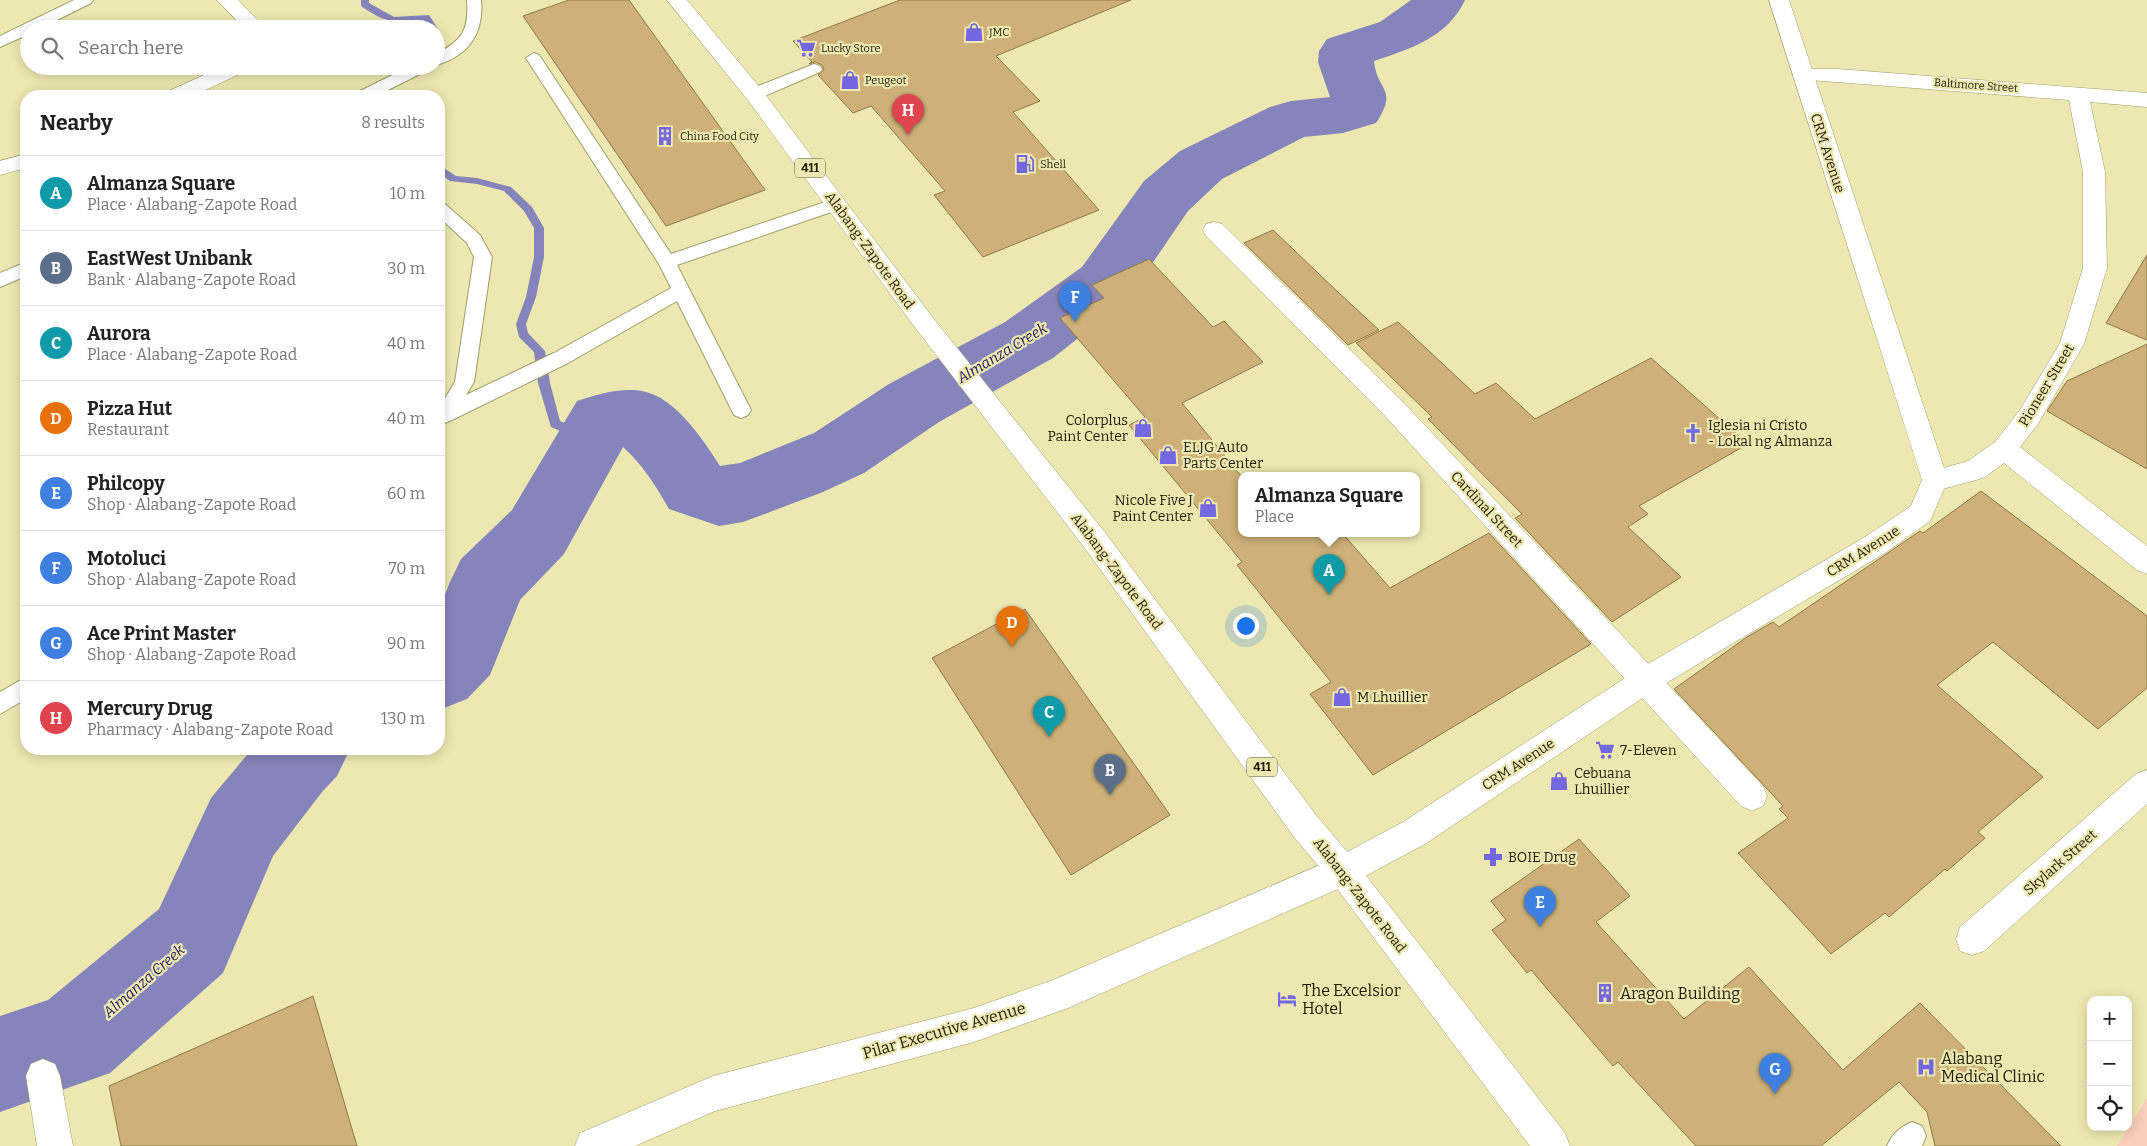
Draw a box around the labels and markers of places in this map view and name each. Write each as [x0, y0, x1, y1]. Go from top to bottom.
shop icon: JMC [963, 21, 985, 43]
place label: JMC [988, 26, 1009, 39]
supermarket icon: Lucky Store [795, 37, 817, 59]
place label: Lucky Store [821, 42, 881, 55]
shop icon: Peugeot [839, 69, 861, 91]
place label: Peugeot [865, 74, 907, 87]
pin: H [892, 94, 924, 135]
building icon: China Food City [654, 125, 676, 147]
place label: China Food City [680, 130, 759, 143]
fuel station icon: Shell [1014, 153, 1036, 175]
place label: Shell [1040, 158, 1066, 171]
pin: F [1059, 281, 1091, 322]
place label: Colorplus Paint Center [1048, 412, 1128, 445]
shop icon: Colorplus Paint Center [1132, 417, 1154, 439]
place label: Iglesia ni Cristo - Lokal ng Almanza [1708, 417, 1833, 450]
church icon: Iglesia ni Cristo - Lokal ng Almanza [1682, 422, 1704, 444]
place label: ELJG Auto Parts Center [1183, 439, 1263, 472]
shop icon: ELJG Auto Parts Center [1157, 444, 1179, 466]
place label: Nicole Five J Paint Center [1113, 492, 1193, 525]
shop icon: Nicole Five J Paint Center [1197, 497, 1219, 519]
pin: A [1313, 554, 1345, 595]
pin: D [996, 606, 1028, 647]
shop icon: M Lhuillier [1331, 686, 1353, 708]
place label: M Lhuillier [1357, 689, 1428, 706]
pin: C [1033, 696, 1065, 737]
supermarket icon: 7-Eleven [1594, 739, 1616, 761]
place label: 7-Eleven [1620, 742, 1677, 759]
pin: B [1094, 754, 1126, 795]
place label: Cebuana Lhuillier [1574, 765, 1632, 798]
shop icon: Cebuana Lhuillier [1548, 770, 1570, 792]
pharmacy icon: BOIE Drug [1482, 846, 1504, 868]
place label: BOIE Drug [1508, 849, 1576, 866]
pin: E [1524, 886, 1556, 927]
place label: The Excelsior Hotel [1302, 981, 1401, 1018]
building icon: Aragon Building [1594, 982, 1616, 1004]
place label: Aragon Building [1620, 984, 1740, 1003]
hotel icon: The Excelsior Hotel [1276, 988, 1298, 1010]
place label: Alabang Medical Clinic [1941, 1049, 2045, 1086]
pin: G [1759, 1053, 1791, 1094]
hospital icon: Alabang Medical Clinic [1915, 1056, 1937, 1078]

